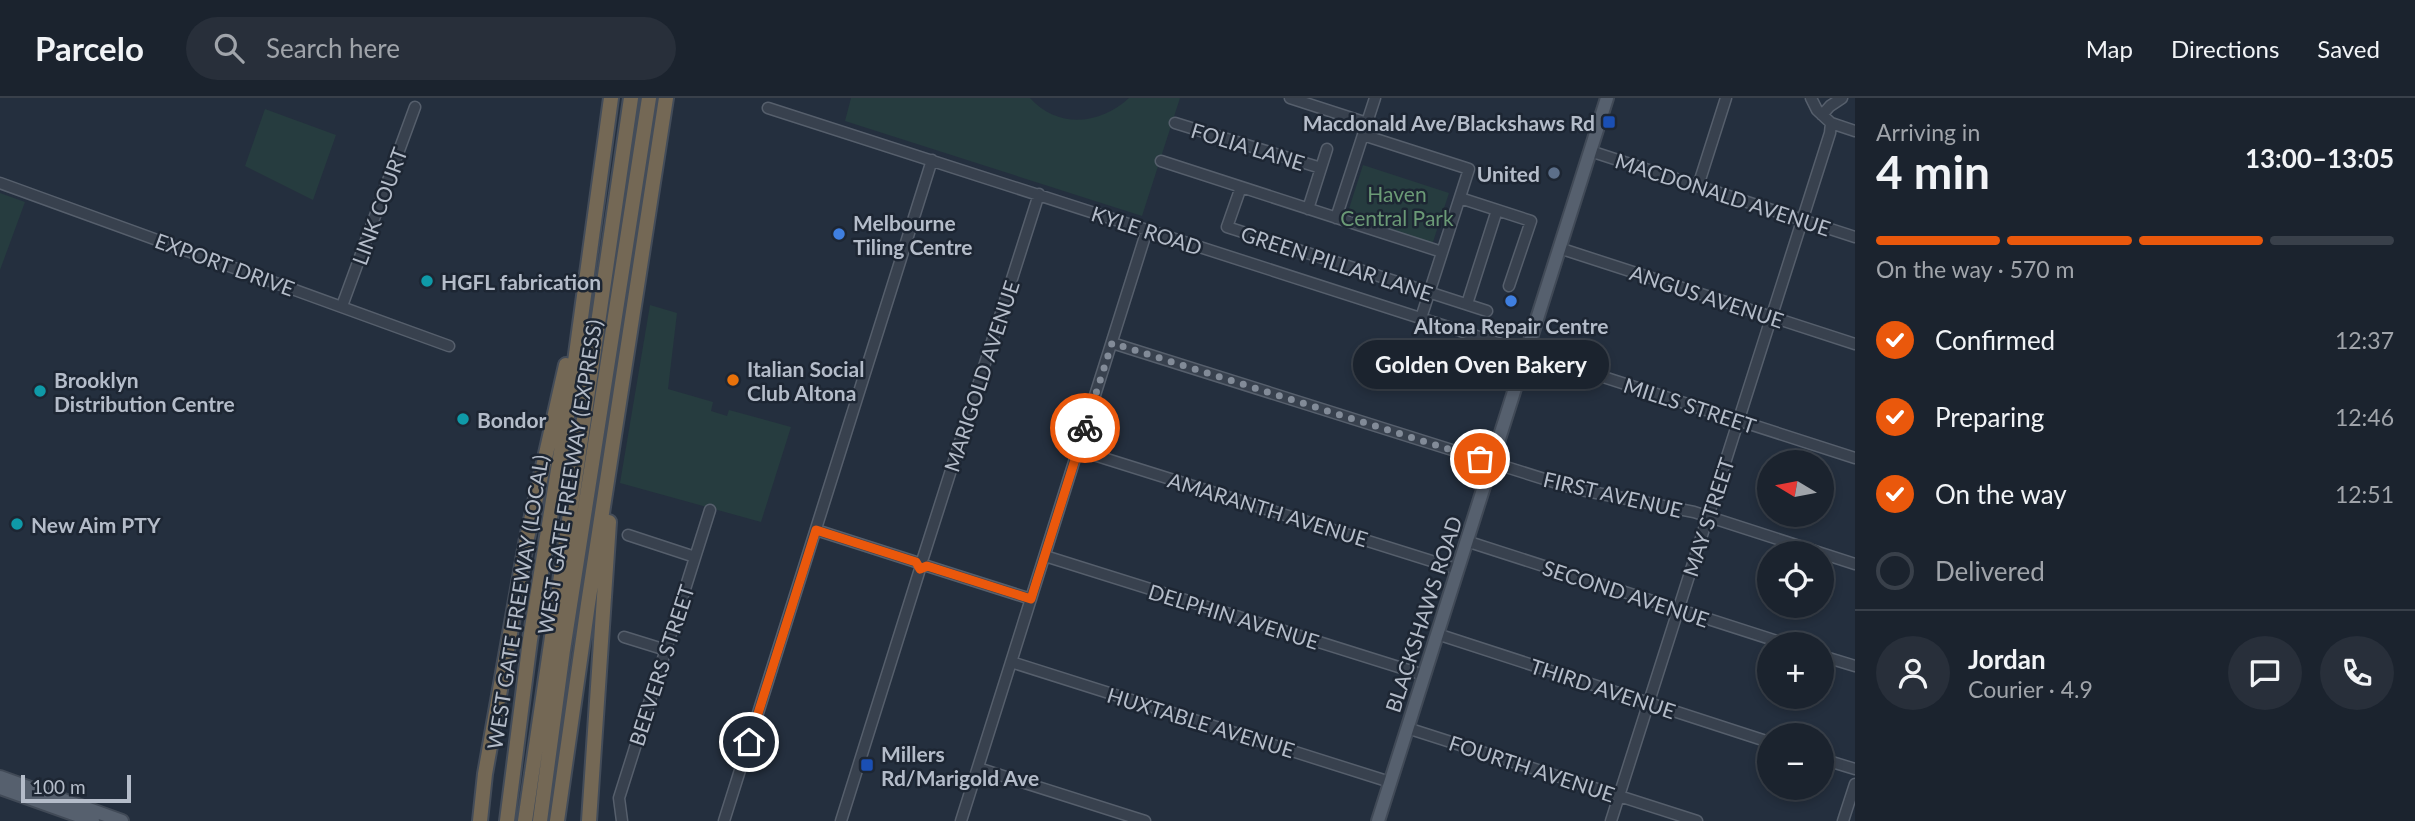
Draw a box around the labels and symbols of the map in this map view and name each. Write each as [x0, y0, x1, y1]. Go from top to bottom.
place label: Macdonald Ave/Blackshaws Rd [1303, 110, 1595, 135]
marker: Macdonald Ave/Blackshaws Rd [1601, 114, 1617, 130]
street label: FOLIA LANE [1188, 117, 1308, 175]
street label: LINK COURT [346, 143, 412, 268]
street label: MACDONALD AVENUE [1612, 147, 1834, 241]
place label: United [1477, 161, 1540, 186]
marker: United [1546, 165, 1562, 181]
park label: Haven Central Park [1340, 181, 1454, 230]
street label: KYLE ROAD [1088, 200, 1206, 260]
place label: Melbourne Tiling Centre [853, 210, 973, 259]
street label: GREEN PILLAR LANE [1238, 220, 1436, 306]
marker: Melbourne Tiling Centre [831, 226, 847, 242]
street label: EXPORT DRIVE [152, 227, 298, 301]
street label: ANGUS AVENUE [1627, 259, 1787, 333]
place label: HGFL fabrication [441, 269, 601, 294]
marker: HGFL fabrication [419, 273, 435, 289]
street label: MARIGOLD AVENUE [938, 277, 1024, 475]
marker: Altona Repair Centre [1503, 293, 1519, 309]
place label: Altona Repair Centre [1413, 313, 1608, 338]
street label: WEST GATE FREEWAY (EXPRESS) [532, 318, 606, 636]
callout: Golden Oven Bakery [1352, 340, 1608, 389]
place label: Italian Social Club Altona [747, 356, 864, 405]
place label: Brooklyn Distribution Centre [54, 367, 235, 416]
marker: Italian Social Club Altona [725, 372, 741, 388]
street label: MILLS STREET [1621, 372, 1760, 438]
marker: Brooklyn Distribution Centre [32, 383, 48, 399]
courier [1050, 393, 1120, 463]
place label: Bondor [477, 407, 547, 432]
marker: Bondor [455, 411, 471, 427]
pin [1450, 429, 1510, 489]
north arrow [1757, 450, 1834, 527]
street label: WEST GATE FREEWAY (LOCAL) [481, 453, 553, 751]
street label: MAY STREET [1677, 454, 1739, 580]
street label: FIRST AVENUE [1541, 466, 1685, 522]
street label: AMARANTH AVENUE [1165, 467, 1371, 551]
place label: New Aim PTY [31, 512, 161, 537]
street label: BLACKSHAWS ROAD [1379, 513, 1467, 715]
marker: New Aim PTY [9, 516, 25, 532]
street label: SECOND AVENUE [1540, 554, 1712, 632]
street label: DELPHIN AVENUE [1146, 578, 1322, 654]
street label: BEEVERS STREET [623, 581, 699, 749]
street label: THIRD AVENUE [1527, 653, 1679, 723]
street label: HUXTABLE AVENUE [1104, 682, 1298, 762]
pin [719, 712, 779, 772]
street label: FOURTH AVENUE [1446, 729, 1618, 807]
place label: Millers Rd/Marigold Ave [881, 741, 1039, 790]
marker: Millers Rd/Marigold Ave [859, 757, 875, 773]
scale bar [21, 772, 131, 804]

